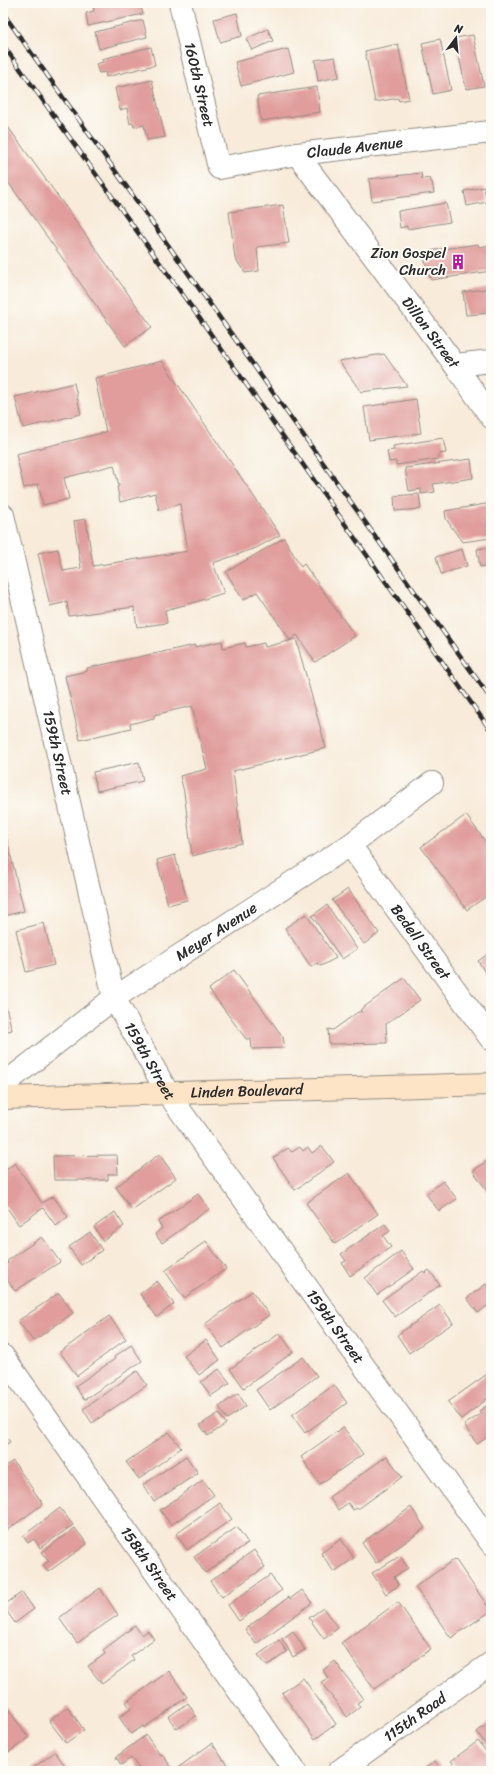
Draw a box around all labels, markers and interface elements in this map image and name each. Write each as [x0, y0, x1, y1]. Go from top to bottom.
north arrow [436, 18, 476, 58]
text: N [451, 18, 465, 39]
street label: 160th Street [177, 40, 222, 130]
street label: Claude Avenue [306, 129, 404, 166]
place label: Zion Gospel Church [371, 240, 447, 283]
building icon: Zion Gospel Church [449, 253, 467, 271]
street label: Dillon Street [395, 291, 467, 375]
street label: 159th Street [35, 708, 80, 798]
street label: Meyer Avenue [170, 895, 263, 968]
street label: Bedell Street [384, 898, 458, 986]
street label: 159th Street [117, 1017, 182, 1106]
street label: Linden Boulevard [190, 1076, 305, 1106]
street label: 159th Street [299, 1284, 371, 1370]
street label: 158th Street [114, 1521, 185, 1607]
street label: 115th Road [378, 1685, 453, 1749]

